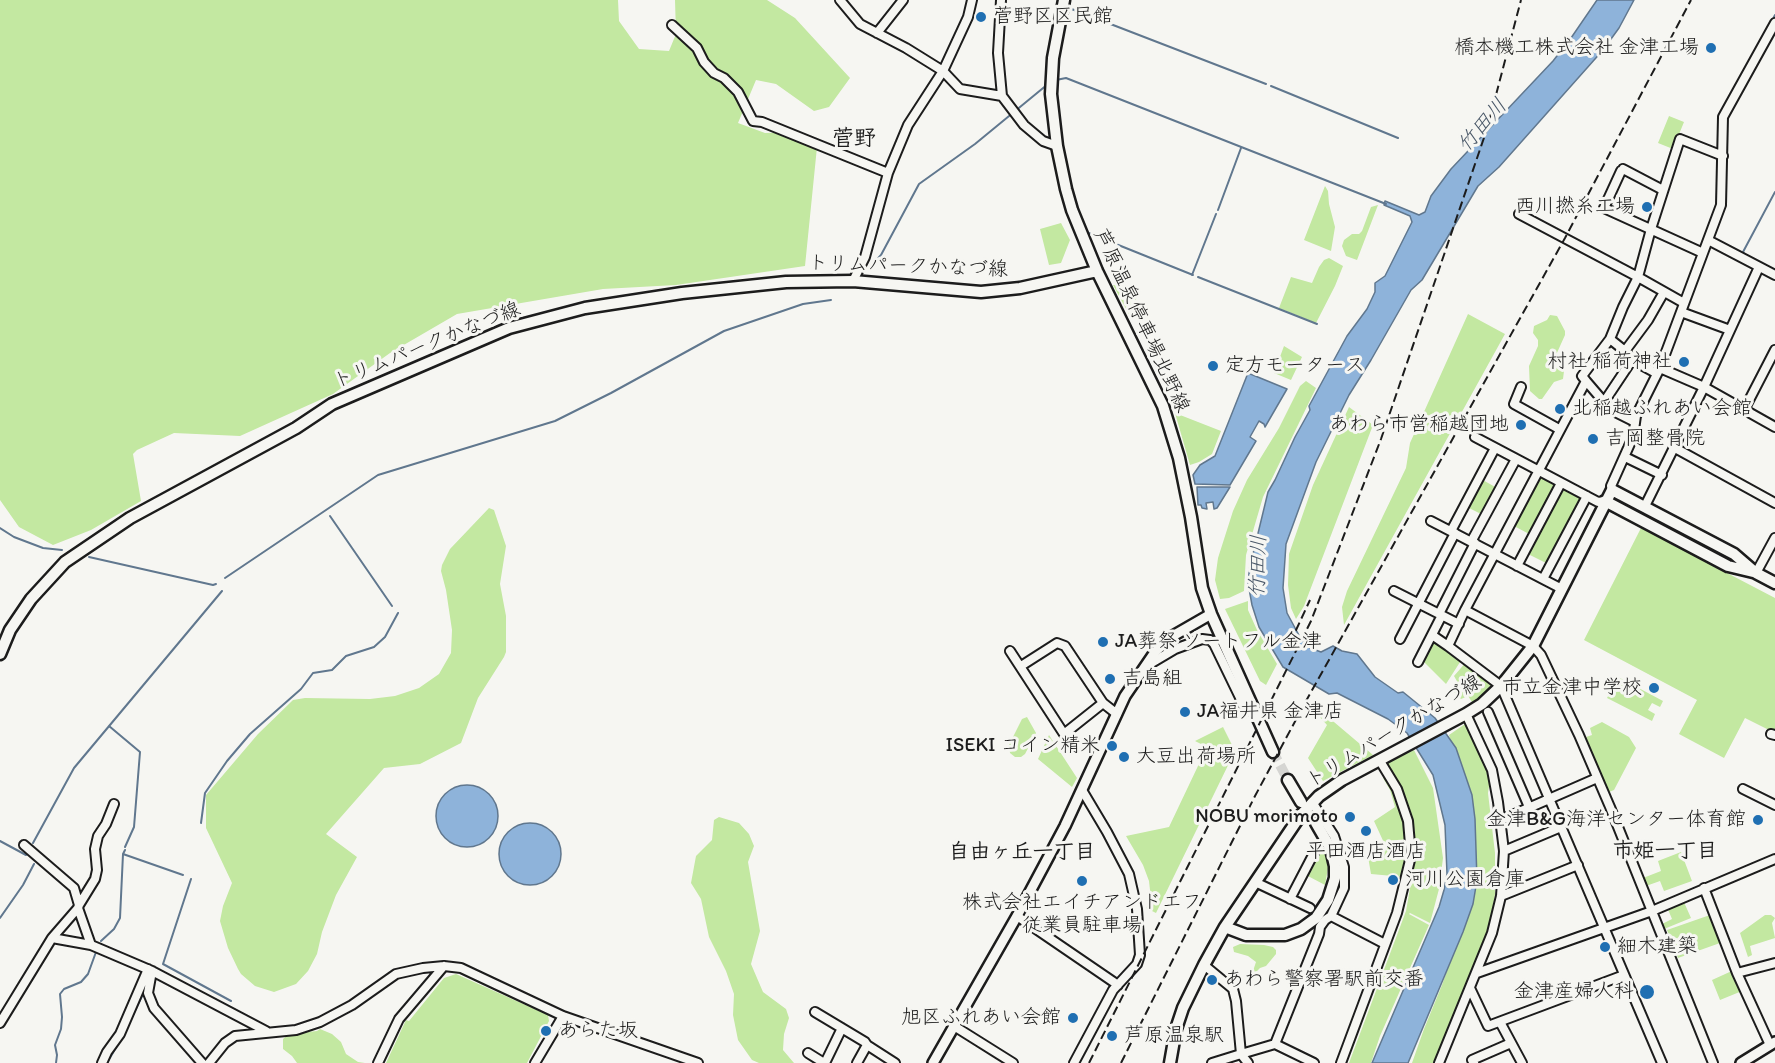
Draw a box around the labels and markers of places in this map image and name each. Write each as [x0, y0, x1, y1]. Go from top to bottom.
place label: 菅野区区民館 [993, 5, 1113, 29]
marker: 菅野区区民館 [974, 10, 988, 24]
place label: 橋本機工株式会社 金津工場 [1455, 36, 1699, 60]
marker: 橋本機工株式会社 金津工場 [1704, 41, 1718, 55]
place label: 西川撚糸工場 [1515, 195, 1635, 219]
marker: 西川撚糸工場 [1640, 200, 1654, 214]
place label: 村社 稲荷神社 [1548, 350, 1672, 374]
place label: 定方モータース [1225, 354, 1365, 378]
marker: 村社 稲荷神社 [1677, 355, 1691, 369]
marker: 定方モータース [1206, 359, 1220, 373]
place label: 北稲越ふれあい会館 [1572, 397, 1752, 421]
marker: 北稲越ふれあい会館 [1553, 402, 1567, 416]
place label: あわら市営稲越団地 [1329, 413, 1509, 437]
marker: あわら市営稲越団地 [1514, 418, 1528, 432]
place label: 吉岡整骨院 [1605, 427, 1705, 451]
marker: 吉岡整骨院 [1586, 432, 1600, 446]
place label: JA葬祭 ソートフル金津 [1115, 630, 1322, 654]
marker: JA葬祭 ソートフル金津 [1096, 635, 1110, 649]
place label: 吉島組 [1122, 667, 1182, 691]
marker: 吉島組 [1103, 672, 1117, 686]
place label: 市立金津中学校 [1502, 676, 1642, 700]
marker: 市立金津中学校 [1647, 681, 1661, 695]
place label: JA福井県 金津店 [1197, 700, 1344, 724]
marker: JA福井県 金津店 [1178, 705, 1192, 719]
place label: ISEKI コイン精米 [946, 734, 1100, 758]
marker: ISEKI コイン精米 [1105, 739, 1119, 753]
place label: 大豆出荷場所 [1136, 745, 1256, 769]
marker: 大豆出荷場所 [1117, 750, 1131, 764]
place label: NOBU morimoto [1195, 805, 1338, 829]
place label: 金津B&G海洋センター体育館 [1486, 808, 1746, 832]
marker: NOBU morimoto [1343, 810, 1357, 824]
marker: 金津B&G海洋センター体育館 [1751, 813, 1765, 827]
marker: 平田酒店酒店 [1359, 824, 1373, 838]
place label: 平田酒店酒店 [1306, 840, 1426, 864]
place label: 河川公園倉庫 [1405, 868, 1525, 892]
marker: 河川公園倉庫 [1386, 873, 1400, 887]
marker: 株式会社エイチアンドエフ 従業員駐車場 [1075, 874, 1089, 888]
place label: 株式会社エイチアンドエフ 従業員駐車場 [962, 891, 1202, 938]
place label: 細木建築 [1617, 935, 1697, 959]
marker: 細木建築 [1598, 940, 1612, 954]
place label: あわら警察署駅前交番 [1224, 968, 1424, 992]
marker: あわら警察署駅前交番 [1205, 973, 1219, 987]
place label: 金津産婦人科 [1514, 980, 1634, 1004]
marker: 金津産婦人科 [1638, 983, 1656, 1001]
place label: 旭区ふれあい会館 [901, 1006, 1061, 1030]
marker: 旭区ふれあい会館 [1066, 1011, 1080, 1025]
place label: あらた坂 [558, 1019, 638, 1043]
marker: あらた坂 [539, 1024, 553, 1038]
place label: 芦原温泉駅 [1124, 1024, 1224, 1048]
marker: 芦原温泉駅 [1105, 1029, 1119, 1043]

